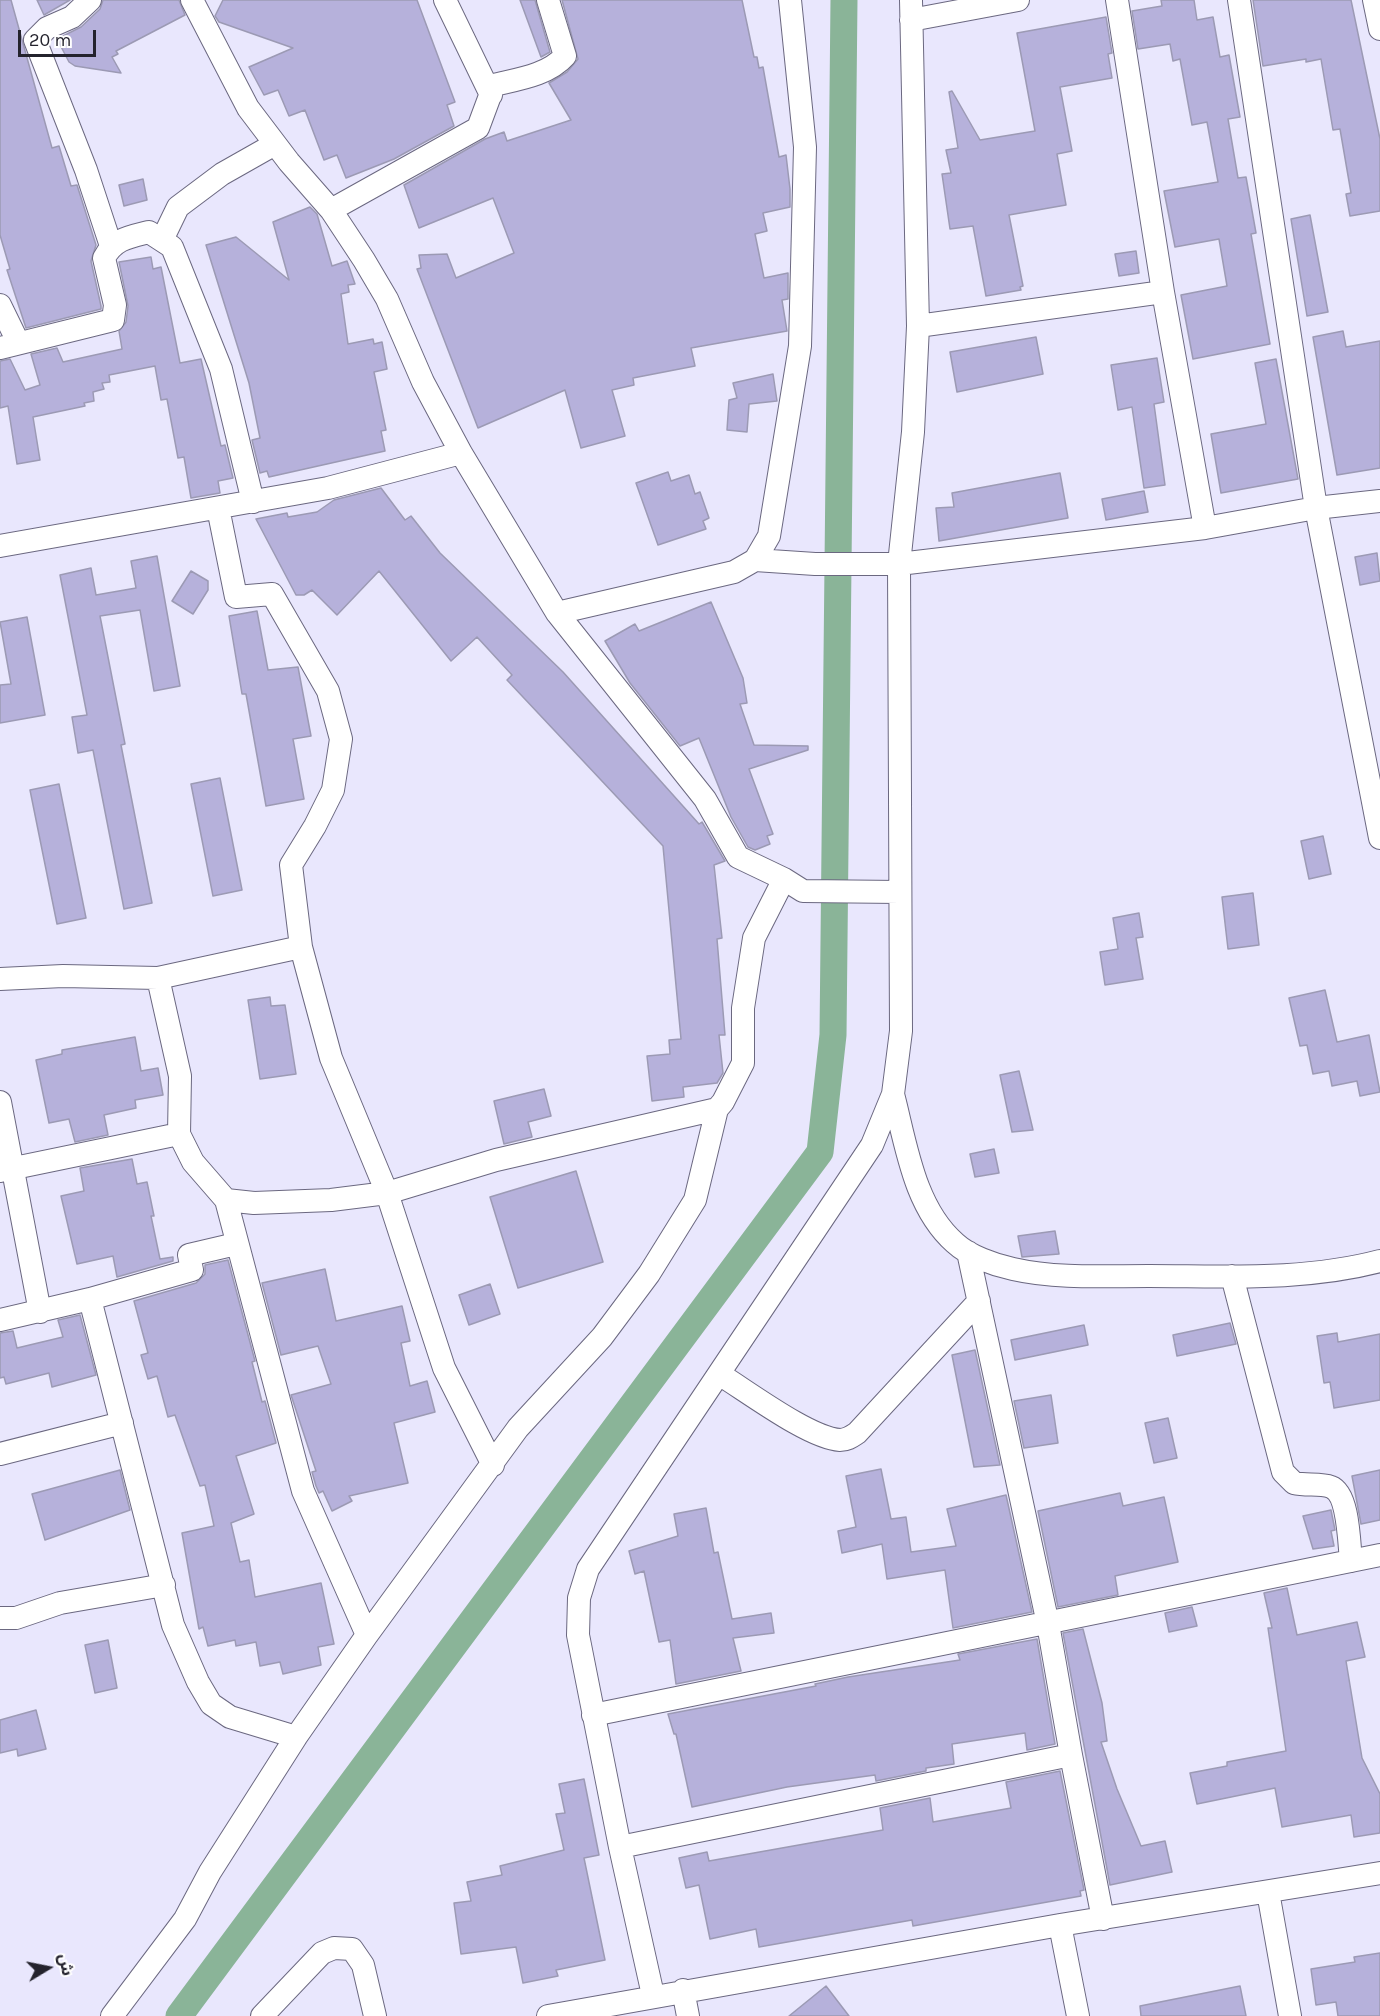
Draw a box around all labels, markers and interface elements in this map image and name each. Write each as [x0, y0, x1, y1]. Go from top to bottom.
scale bar [21, 18, 99, 56]
text: 20 m [29, 29, 71, 51]
north arrow [18, 1938, 78, 1998]
text: ش [55, 1952, 77, 1977]

